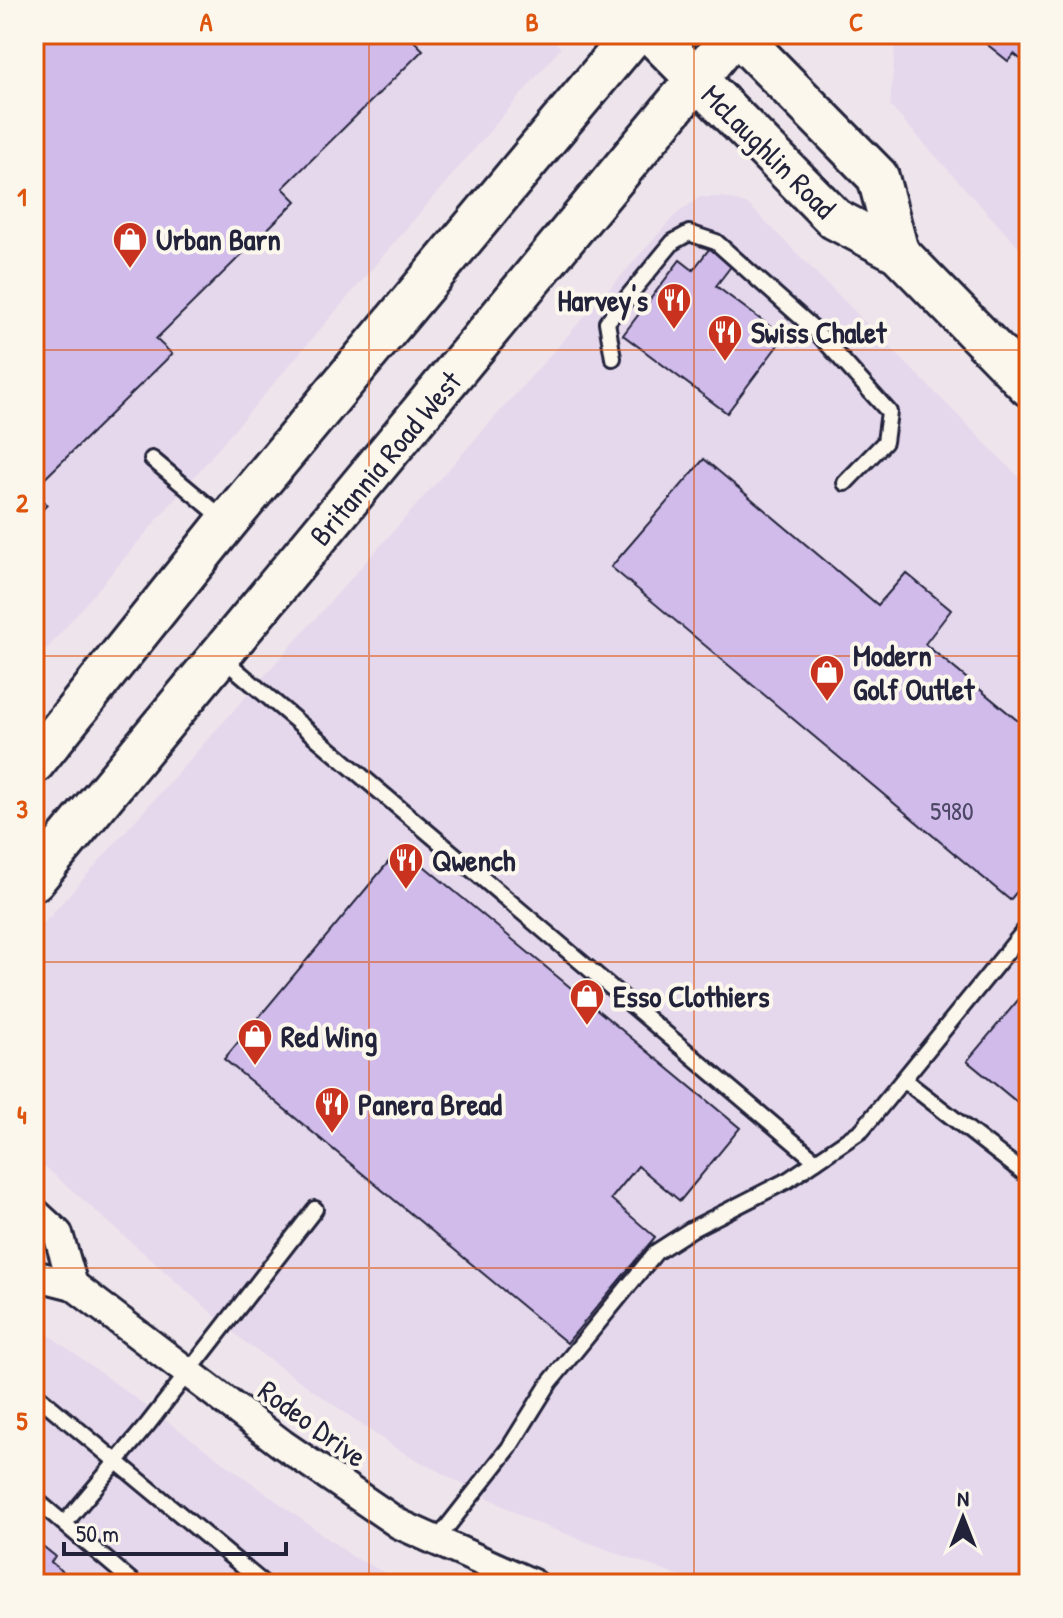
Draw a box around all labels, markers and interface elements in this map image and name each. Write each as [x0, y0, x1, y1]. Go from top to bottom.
text: A [200, 4, 213, 39]
text: B [525, 4, 539, 39]
text: C [849, 4, 863, 39]
street label: McLaughlin Road [693, 75, 845, 227]
text: 1 [17, 179, 27, 214]
place label: Urban Barn [156, 219, 281, 259]
shop icon: Urban Barn [111, 220, 149, 270]
place label: Harvey's [558, 280, 648, 321]
restaurant icon: Harvey's [655, 281, 693, 331]
place label: Swiss Chalet [751, 312, 888, 352]
restaurant icon: Swiss Chalet [706, 313, 744, 363]
street label: Britannia Road West [300, 362, 470, 554]
text: 2 [16, 485, 29, 520]
place label: Modern Golf Outlet [853, 635, 976, 709]
shop icon: Modern Golf Outlet [808, 653, 846, 703]
text: 3 [16, 791, 28, 826]
house number: 5980 [930, 793, 974, 828]
place label: Qwench [432, 840, 516, 880]
restaurant icon: Qwench [387, 841, 425, 891]
place label: Esso Clothiers [613, 976, 770, 1016]
shop icon: Esso Clothiers [568, 977, 606, 1027]
place label: Red Wing [281, 1016, 377, 1057]
shop icon: Red Wing [236, 1017, 274, 1067]
place label: Panera Bread [358, 1084, 502, 1124]
restaurant icon: Panera Bread [313, 1085, 351, 1135]
text: 4 [17, 1097, 27, 1132]
street label: Rodeo Drive [251, 1370, 375, 1476]
text: 5 [17, 1403, 28, 1438]
north arrow [923, 1478, 1003, 1558]
text: N [957, 1483, 969, 1513]
scale bar [64, 1506, 286, 1556]
text: 50 m [76, 1517, 119, 1549]

